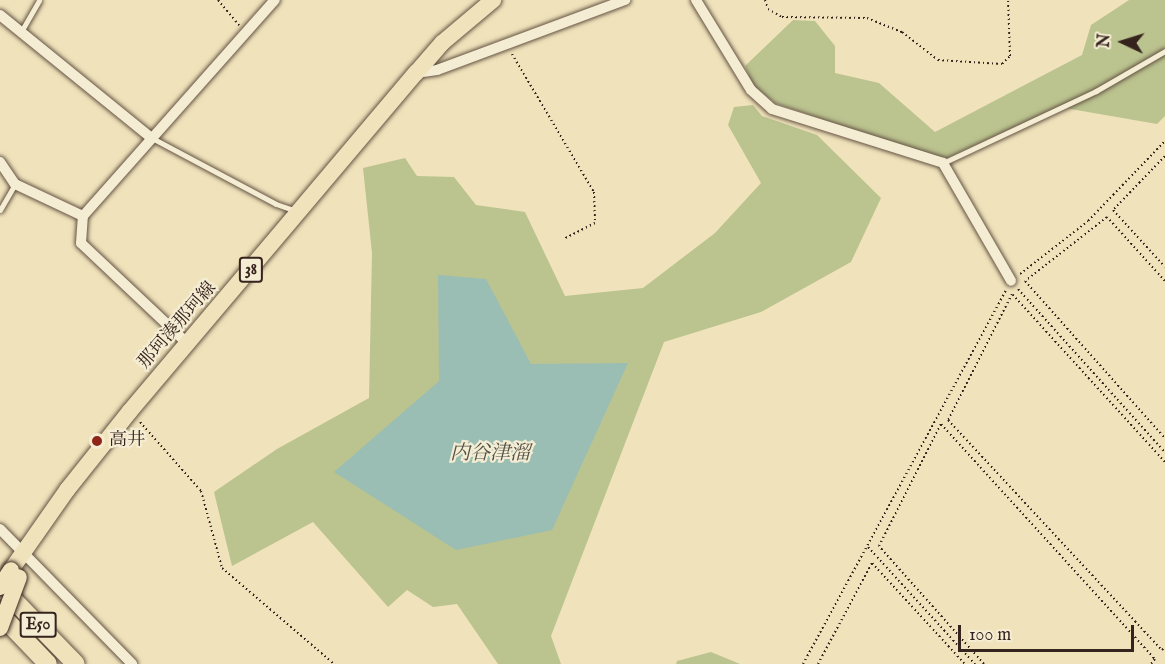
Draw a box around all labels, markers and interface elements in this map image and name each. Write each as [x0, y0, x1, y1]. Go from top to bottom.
north arrow [1093, 12, 1153, 72]
text: N [1095, 33, 1116, 48]
road number: 38 [238, 257, 264, 283]
street label: 那珂湊那珂線 [134, 278, 222, 374]
place label: 高井 [109, 430, 145, 452]
marker: 高井 [90, 434, 104, 448]
water label: 内谷津溜 [450, 441, 530, 465]
road number: E50 [18, 612, 57, 638]
scale bar [961, 613, 1136, 651]
text: 100 m [969, 624, 1011, 647]

